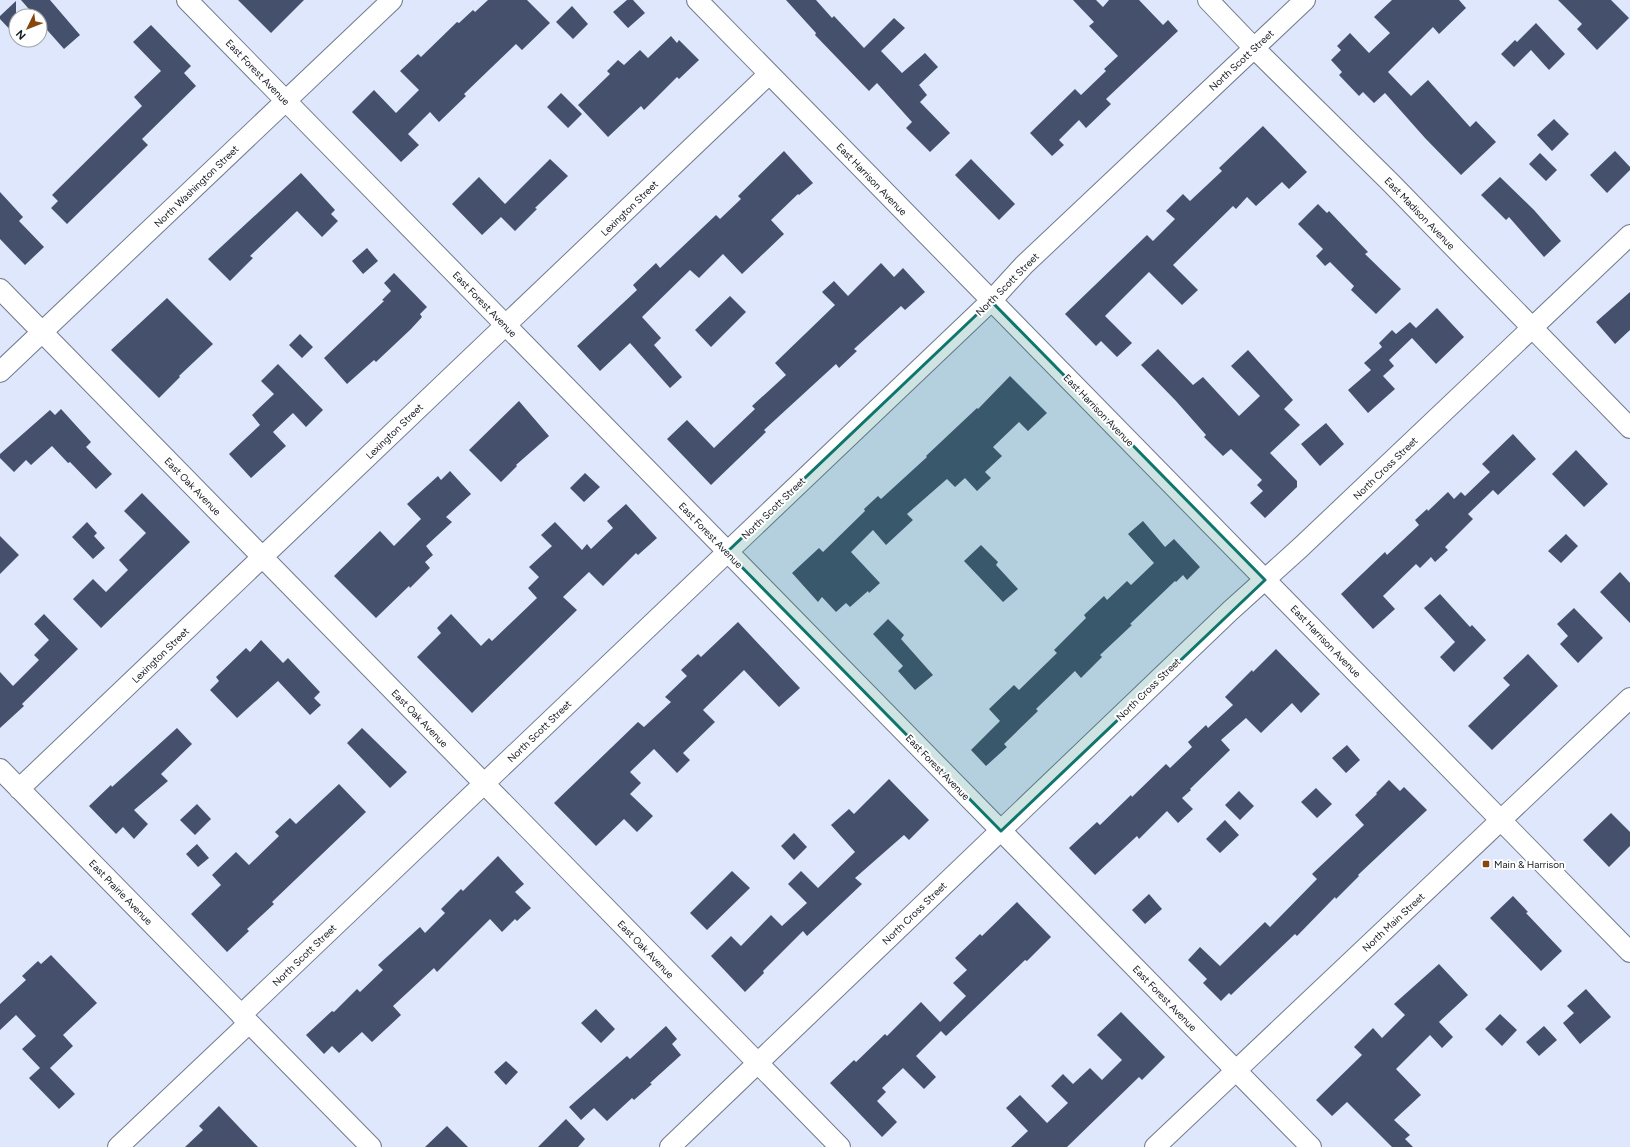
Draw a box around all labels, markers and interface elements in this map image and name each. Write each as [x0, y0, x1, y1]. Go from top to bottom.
north arrow [8, 8, 48, 48]
text: N [13, 27, 29, 42]
street label: North Scott Street [1206, 27, 1277, 94]
street label: East Forest Avenue [223, 37, 293, 108]
street label: East Harrison Avenue [834, 140, 910, 219]
street label: North Washington Street [151, 142, 242, 230]
street label: East Madison Avenue [1382, 174, 1458, 253]
street label: Lexington Street [598, 178, 661, 239]
street label: North Scott Street [973, 250, 1042, 319]
street label: East Forest Avenue [450, 269, 520, 340]
street label: East Harrison Avenue [1061, 371, 1137, 450]
street label: Lexington Street [363, 401, 426, 462]
street label: North Cross Street [1350, 434, 1421, 503]
street label: East Oak Avenue [162, 455, 224, 519]
street label: North Scott Street [739, 474, 808, 542]
street label: East Forest Avenue [676, 500, 746, 571]
street label: East Harrison Avenue [1288, 602, 1364, 681]
street label: Lexington Street [129, 625, 192, 686]
street label: North Cross Street [1113, 655, 1184, 724]
street label: East Oak Avenue [389, 687, 451, 751]
street label: North Scott Street [505, 697, 574, 765]
street label: East Forest Avenue [903, 732, 973, 803]
street label: East Prairie Avenue [86, 857, 156, 928]
place label: Main & Harrison [1494, 858, 1565, 871]
marker: Main & Harrison [1481, 859, 1491, 869]
street label: North Cross Street [879, 879, 950, 948]
street label: North Main Street [1359, 890, 1427, 955]
street label: East Oak Avenue [615, 918, 677, 982]
street label: North Scott Street [270, 921, 339, 989]
street label: East Forest Avenue [1130, 963, 1200, 1034]

